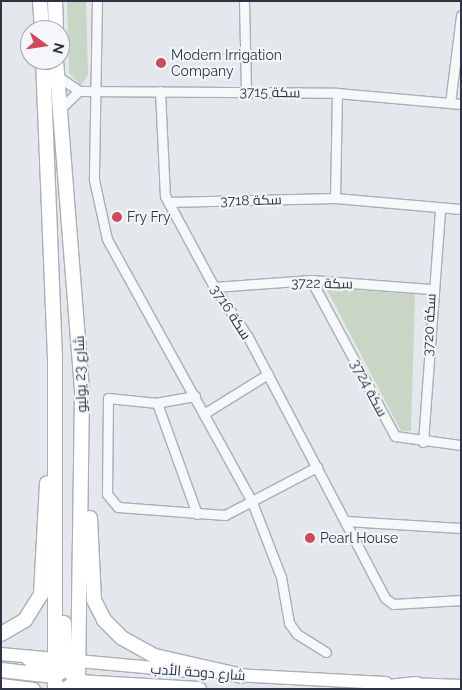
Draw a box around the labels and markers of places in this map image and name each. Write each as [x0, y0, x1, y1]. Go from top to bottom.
place label: Modern Irrigation Company [171, 47, 282, 80]
marker: Modern Irrigation Company [155, 57, 167, 69]
place label: Fry Fry [127, 209, 171, 225]
marker: Fry Fry [111, 211, 123, 223]
place label: Pearl House [320, 530, 399, 546]
marker: Pearl House [304, 532, 316, 544]

